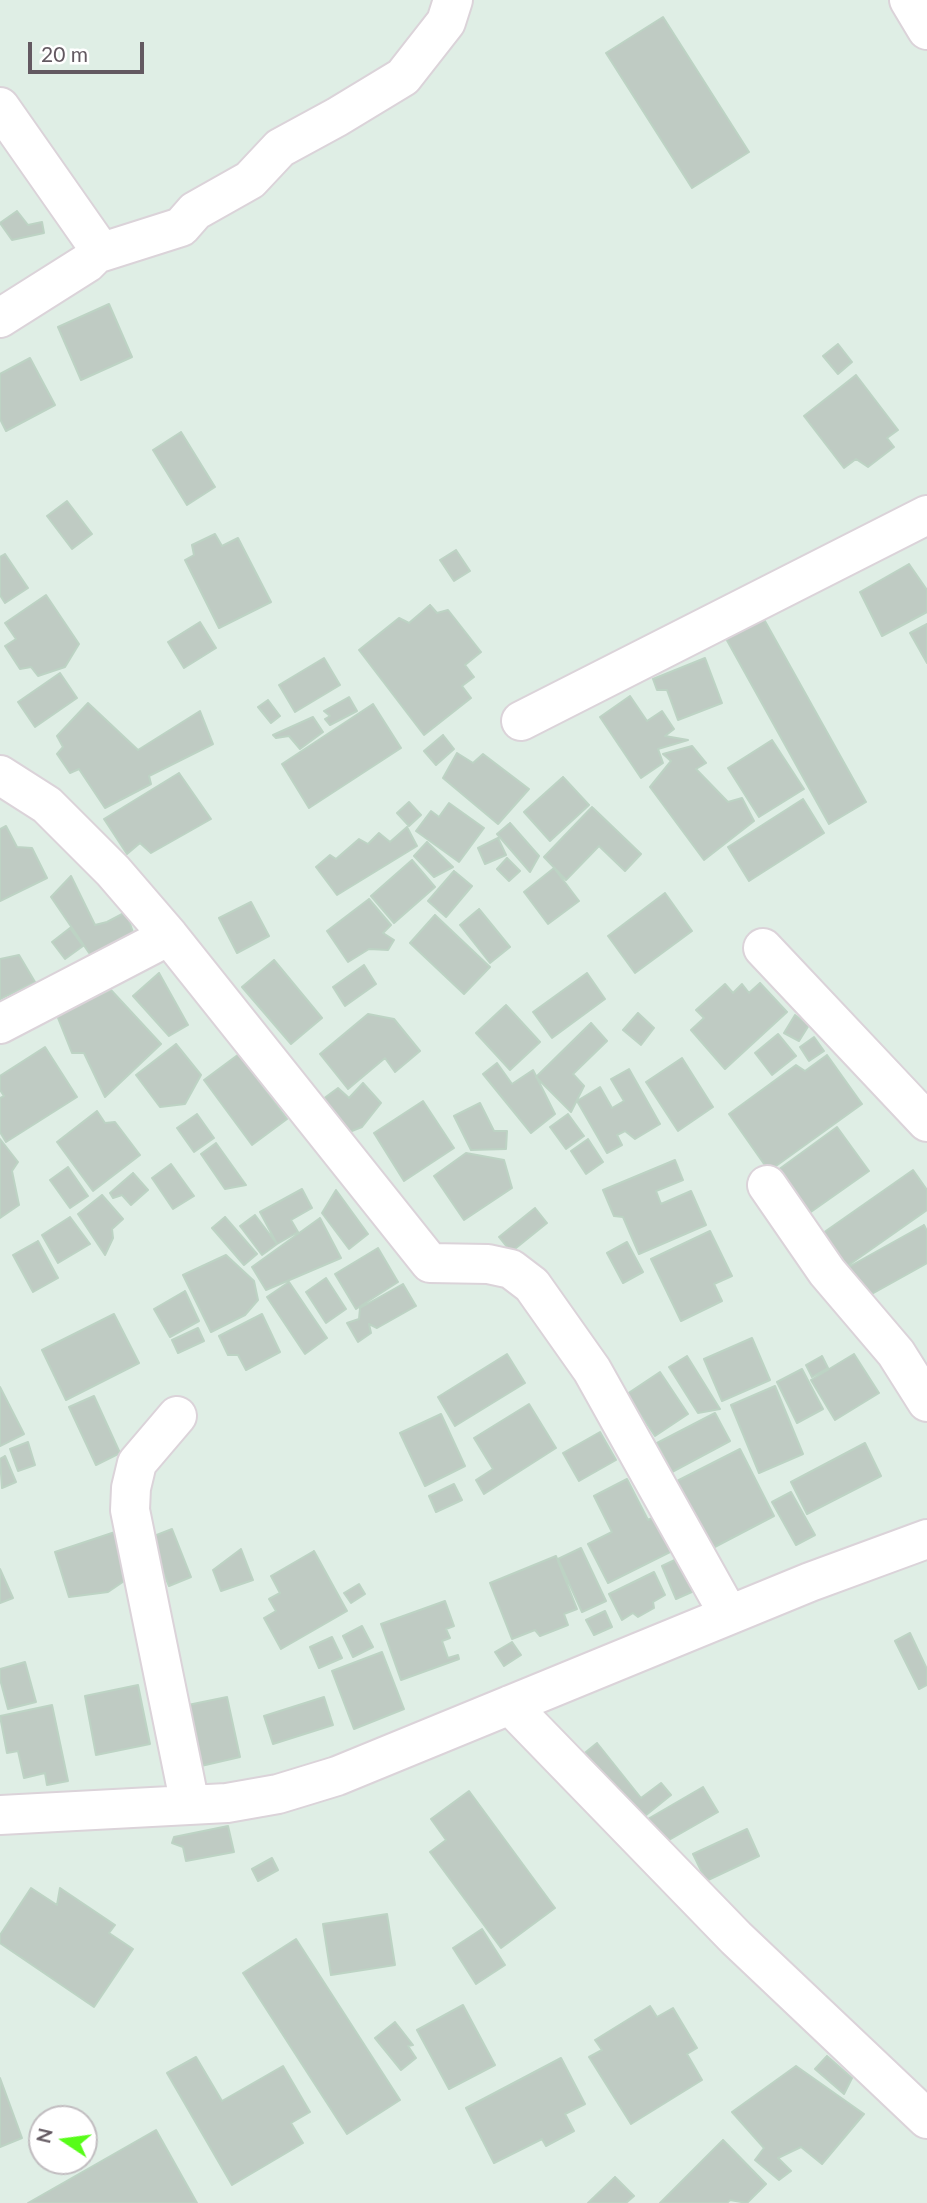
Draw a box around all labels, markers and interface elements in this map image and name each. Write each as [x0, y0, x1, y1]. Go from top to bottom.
scale bar [32, 28, 147, 72]
text: 20 m [41, 41, 88, 66]
north arrow [28, 2105, 98, 2175]
text: N [31, 2126, 57, 2145]

